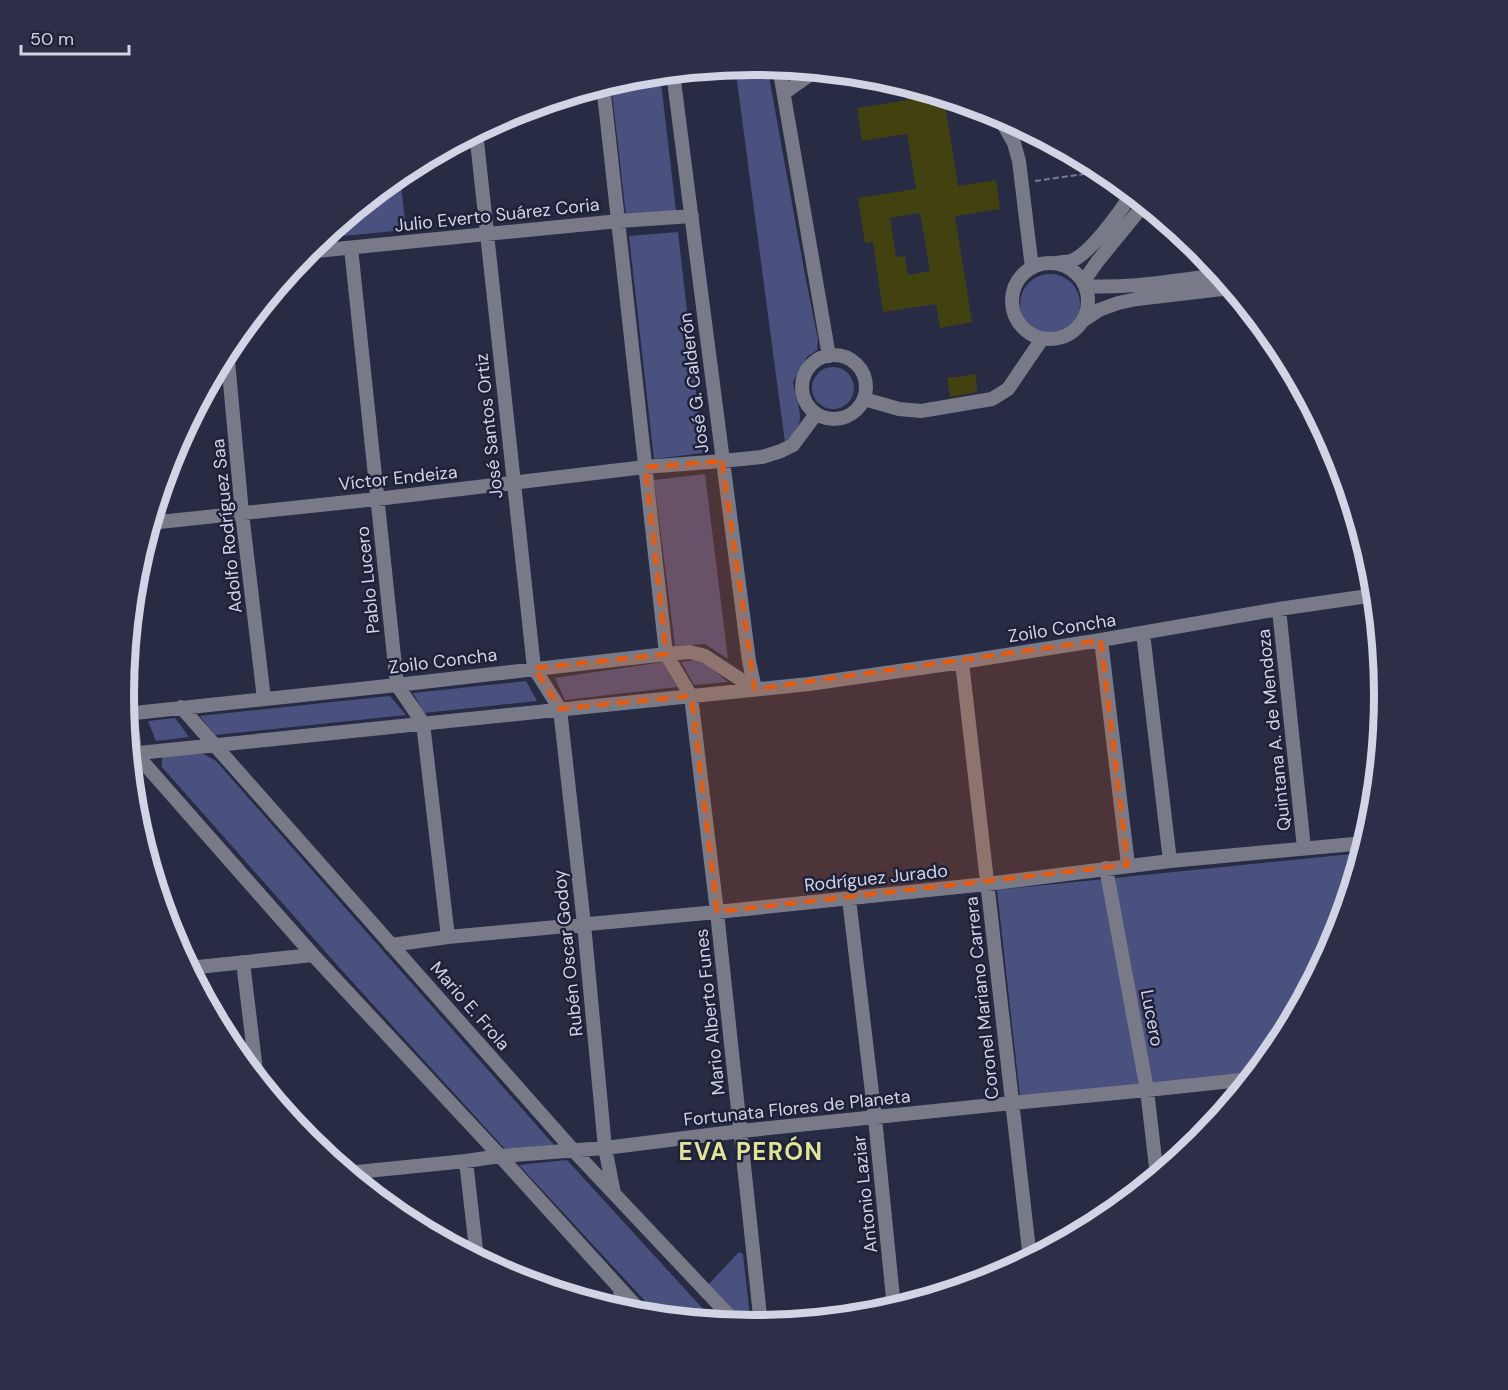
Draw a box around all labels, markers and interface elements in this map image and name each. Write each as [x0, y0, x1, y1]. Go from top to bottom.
scale bar [21, 18, 129, 56]
text: 50 m [30, 27, 74, 51]
street label: Julio Everto Suárez Coria [393, 192, 601, 238]
street label: José G. Calderón [673, 311, 715, 455]
street label: José Santos Ortiz [469, 352, 509, 500]
street label: Adolfo Rodríguez Saa [206, 438, 248, 614]
street label: Víctor Endeiza [337, 460, 459, 496]
street label: Pablo Lucero [350, 525, 386, 635]
street label: Zoilo Concha [1007, 608, 1117, 648]
street label: Quintana A. de Mendoza [1251, 628, 1297, 832]
street label: Zoilo Concha [388, 642, 498, 680]
street label: Rodríguez Jurado [803, 859, 949, 897]
street label: Rubén Oscar Godoy [547, 868, 589, 1038]
street label: Coronel Mariano Carrera [959, 895, 1005, 1101]
street label: Mario Alberto Funes [689, 928, 731, 1096]
street label: Mario E. Frola [425, 956, 515, 1056]
street label: Lucero [1135, 988, 1169, 1048]
street label: Fortunata Flores de Planeta [682, 1084, 912, 1132]
street label: Antonio Laziar [847, 1134, 883, 1254]
district label: EVA PERÓN [678, 1135, 824, 1167]

